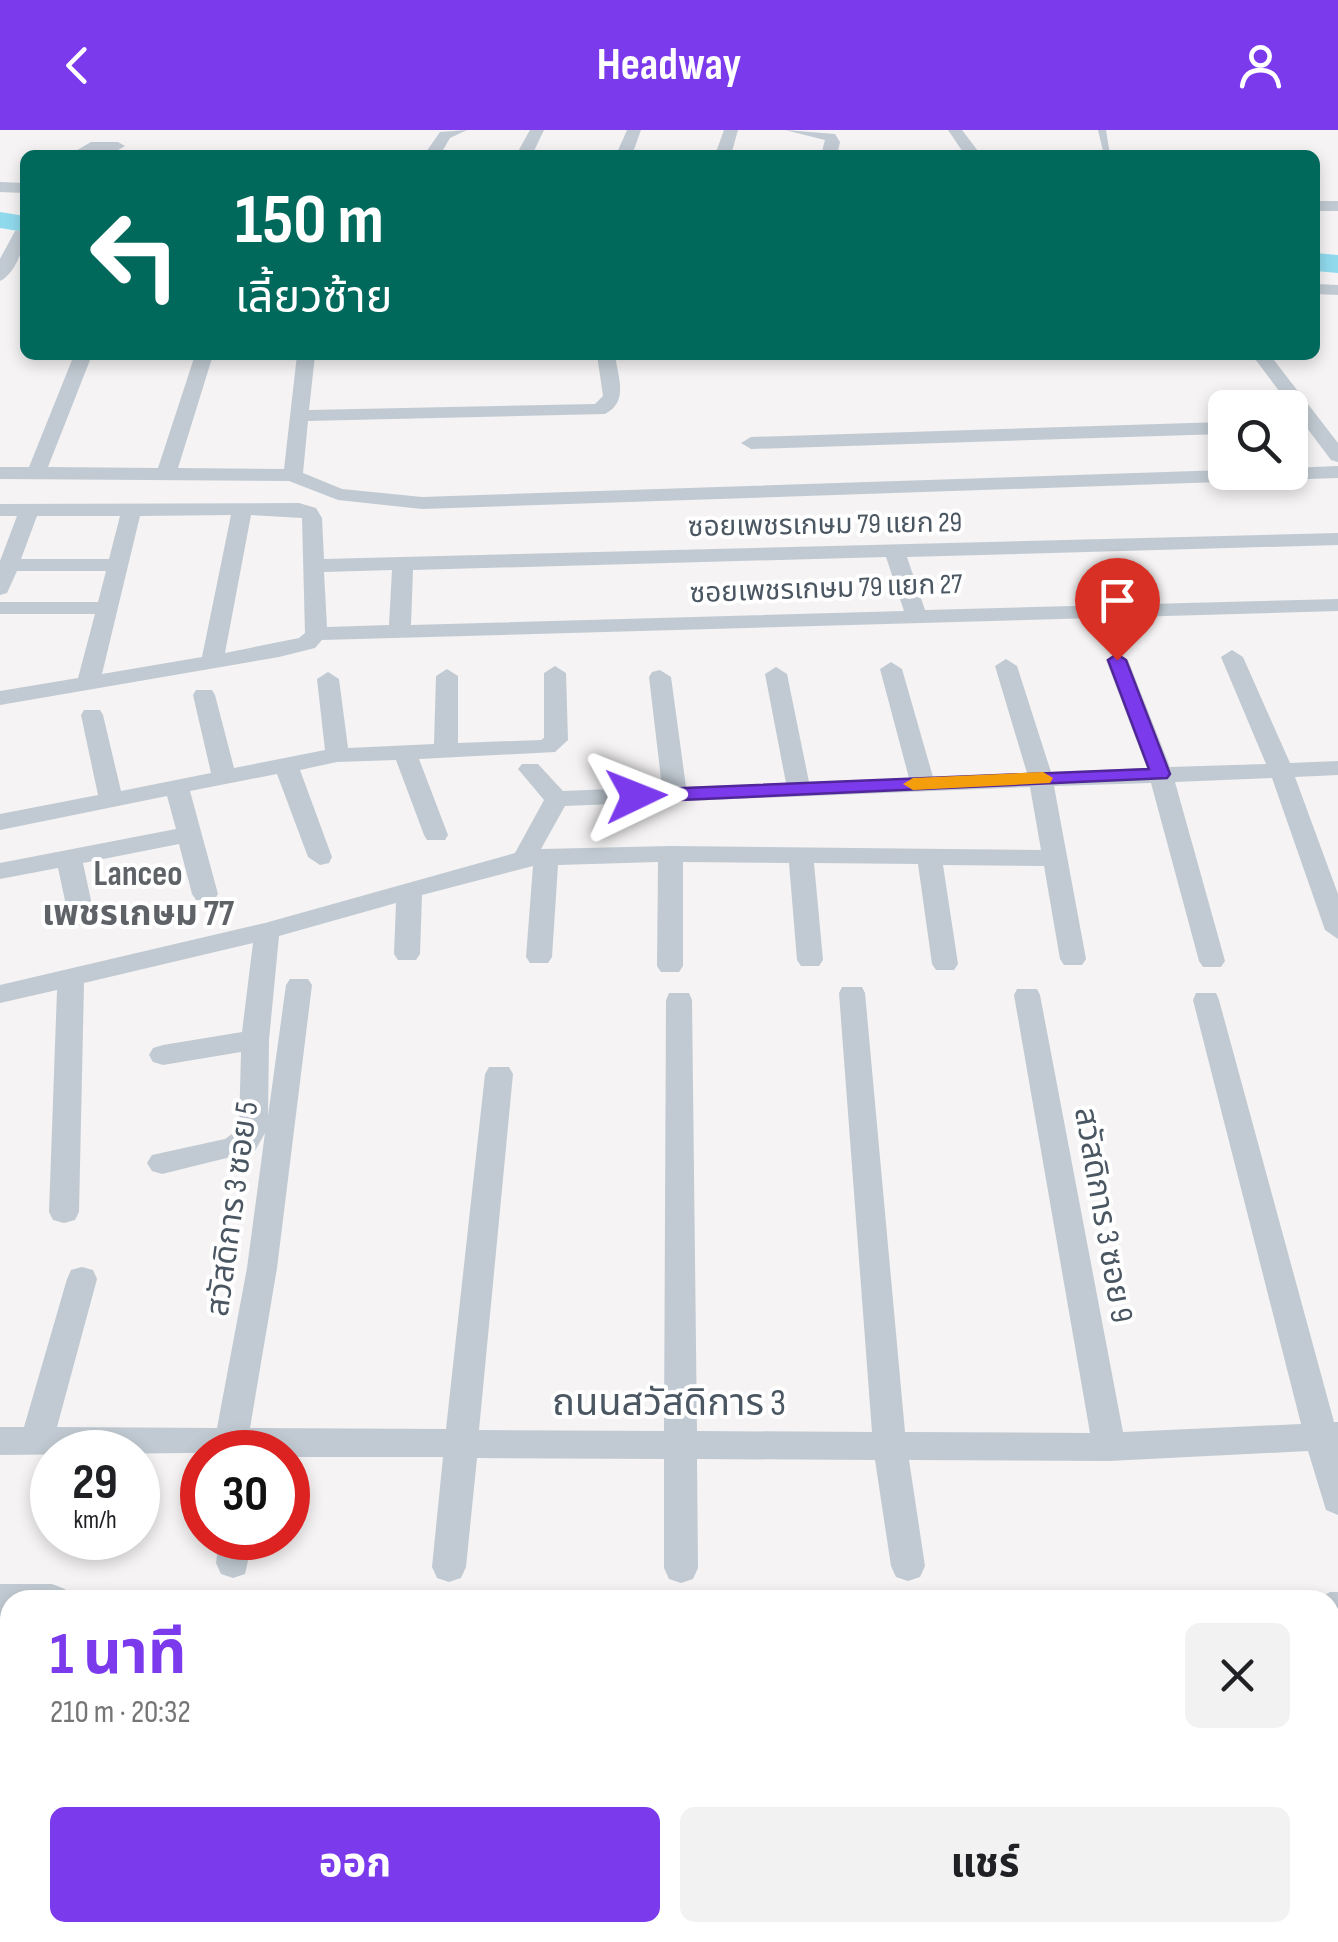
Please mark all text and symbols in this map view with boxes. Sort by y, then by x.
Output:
icon: back [50,38,105,93]
text: Headway [597,38,741,93]
icon: person [1233,38,1288,93]
text: 150 m [235,179,384,263]
icon: left [70,190,200,320]
text: เลี้ยวซ้าย [235,271,392,326]
map controls [1208,390,1308,490]
button: search [1208,390,1308,490]
street label: ซอยเพชรเกษม 79 แยก 29 [688,506,962,544]
pin [1075,558,1160,661]
street label: ซอยเพชรเกษม 79 แยก 27 [689,568,963,610]
icon: arrive [1090,573,1145,628]
position arrow [584,744,688,848]
district label: Lanceo เพชรเกษม 77 [42,853,235,936]
street label: สวัสดิการ 3 ซอย 5 [199,1099,267,1319]
street label: สวัสดิการ 3 ซอย 9 [1065,1104,1141,1326]
street label: ถนนสวัสดิการ 3 [552,1381,786,1426]
speed limit sign: 30 [180,1430,310,1560]
text: 29 [72,1453,118,1513]
text: km/h [73,1505,117,1536]
text: 1 นาที [50,1619,186,1691]
button: close [1185,1623,1290,1728]
text: 210 m · 20:32 [50,1693,191,1732]
button: ออก [50,1807,660,1922]
button: แชร์ [680,1807,1290,1922]

